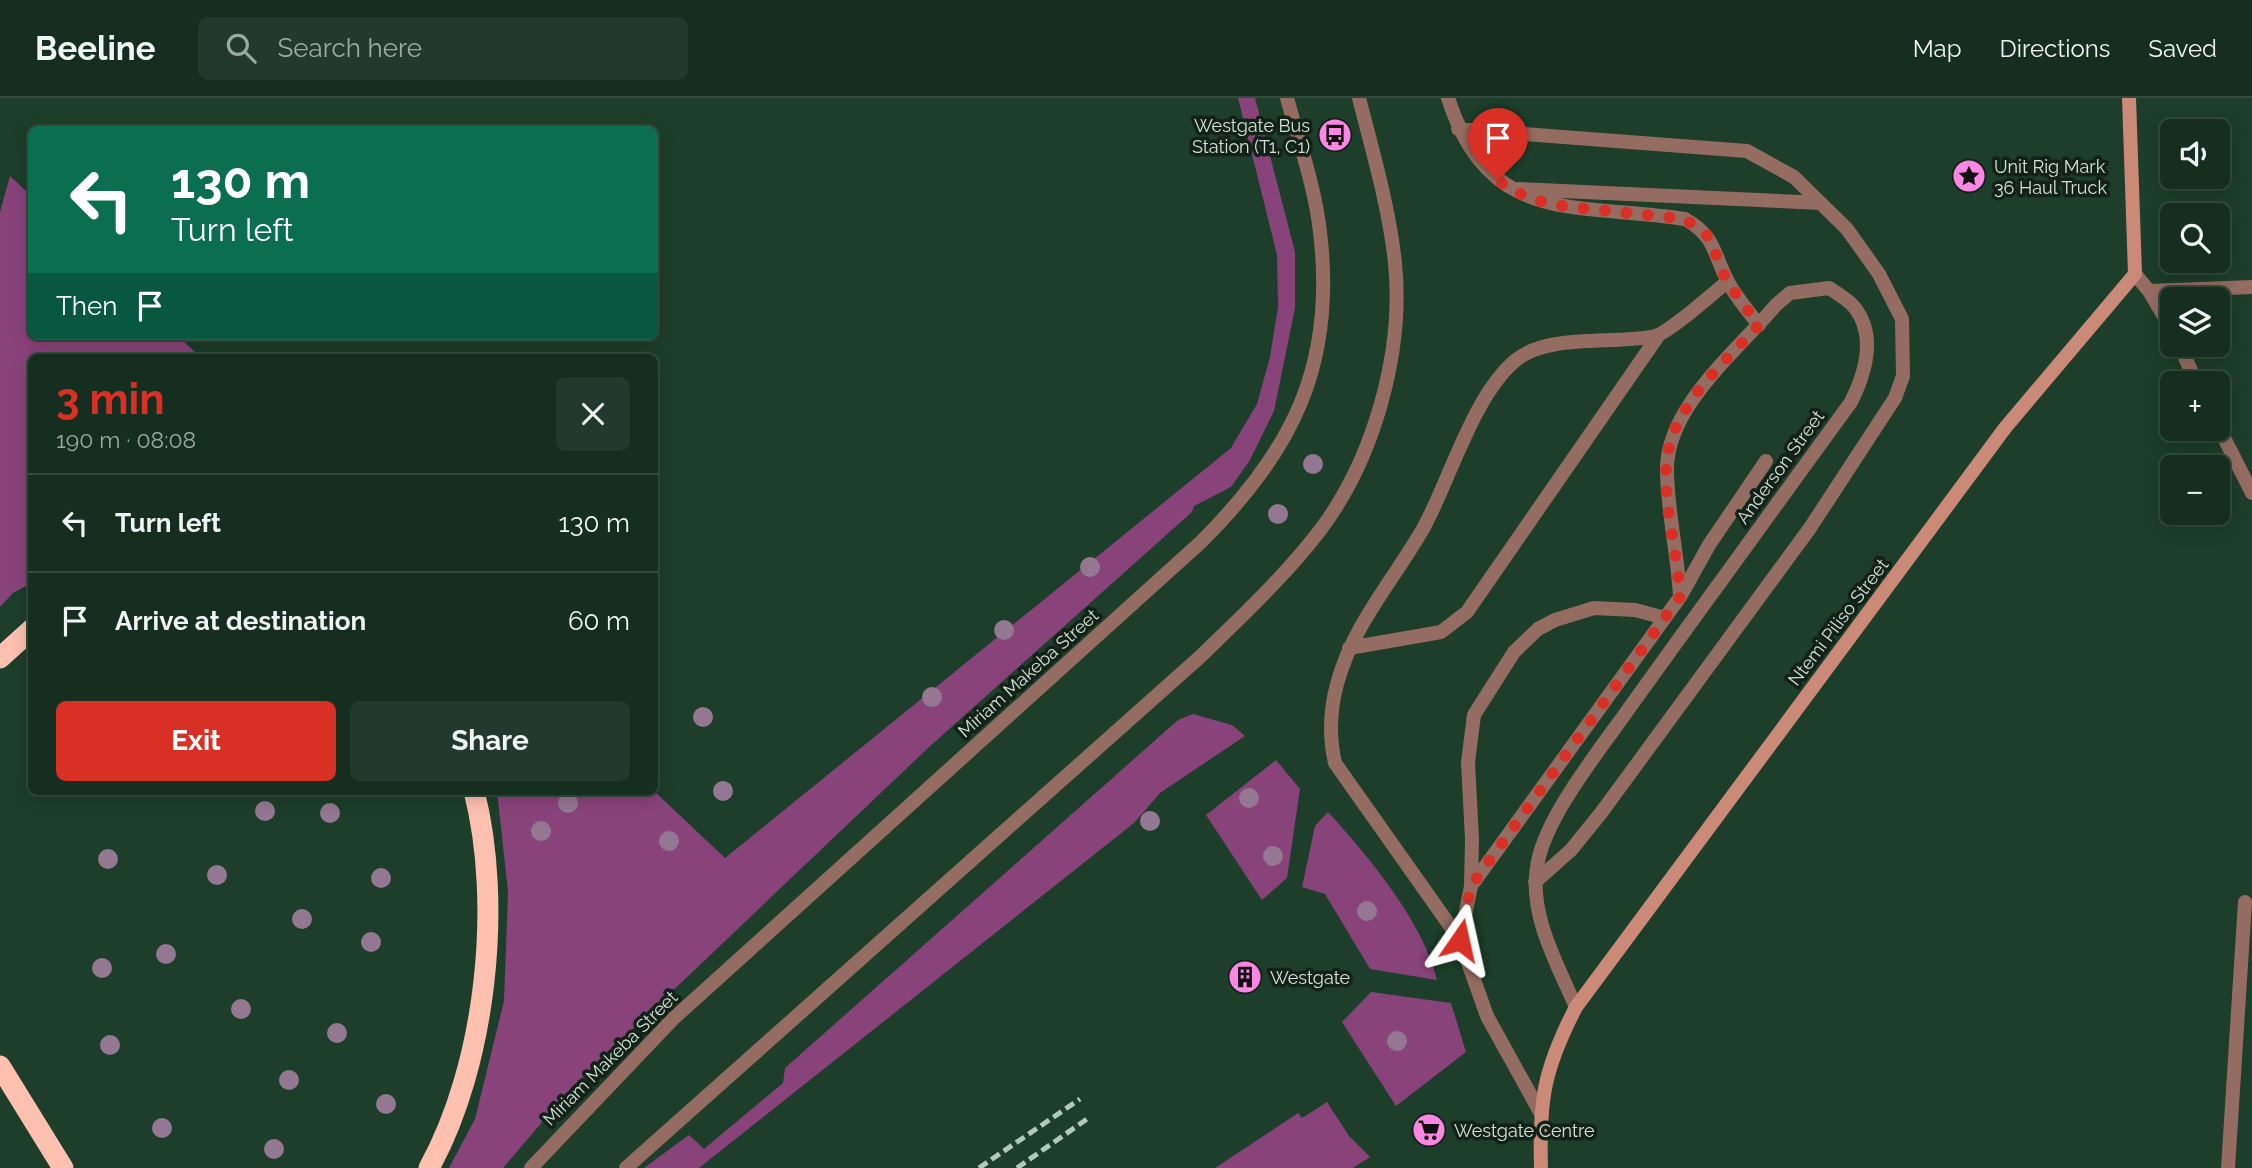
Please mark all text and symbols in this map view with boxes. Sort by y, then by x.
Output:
search box [198,17,688,80]
text: Beeline [35,29,156,68]
icon: search [222,29,260,67]
text: Search here [278,33,422,63]
text: Map [1913,34,1962,63]
text: Directions [2000,34,2110,63]
text: Saved [2148,34,2217,63]
pin [1468,108,1528,180]
place label: Westgate Bus Station (T1, C1) [1192,115,1310,157]
bus stop icon: Westgate Bus Station (T1, C1) [1316,116,1354,154]
icon: arrive [1479,119,1517,157]
map controls [2160,119,2230,525]
button: sound [2160,119,2230,189]
text: 130 m [171,152,310,209]
icon: left [56,154,147,245]
place label: Unit Rig Mark 36 Haul Truck [1994,156,2107,198]
place icon: Unit Rig Mark 36 Haul Truck [1950,157,1988,195]
button: search [2160,203,2230,273]
text: Turn left [171,211,293,248]
icon: arrive [131,287,169,325]
button: layers [2160,287,2230,357]
text: Then [56,291,117,321]
button: + [2160,371,2230,441]
text: 3 min [56,375,165,424]
button: close [556,377,630,451]
street label: Anderson Street [1732,406,1828,528]
text: 190 m · 08:08 [56,426,196,453]
button: − [2160,455,2230,525]
icon: left [56,504,94,542]
text: Turn left [115,508,221,538]
text: 130 m [559,508,630,538]
street label: Ntemi Piliso Street [1784,555,1892,689]
icon: arrive [56,602,94,640]
street label: Miriam Makeba Street [954,604,1102,742]
text: Arrive at destination [115,606,366,636]
text: 60 m [568,606,630,636]
button: Exit [56,701,336,781]
button: Share [350,701,630,781]
position arrow [1423,903,1497,977]
building icon: Westgate [1226,958,1264,996]
place label: Westgate [1270,967,1351,988]
street label: Miriam Makeba Street [538,986,682,1130]
supermarket icon: Westgate Centre [1410,1111,1448,1149]
place label: Westgate Centre [1454,1120,1595,1141]

